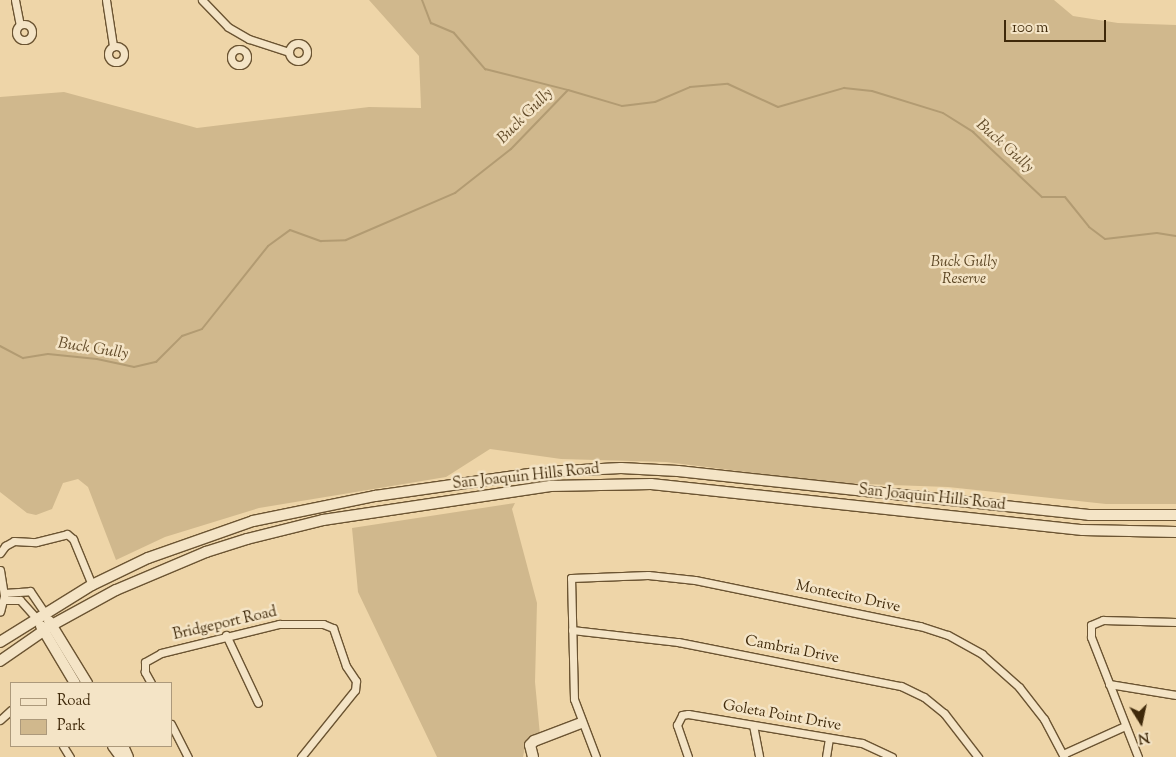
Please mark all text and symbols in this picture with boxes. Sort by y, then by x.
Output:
scale bar [1006,10,1108,42]
text: 100 m [1012,18,1048,39]
water label: Buck Gully [494,85,558,149]
water label: Buck Gully [971,116,1037,178]
park label: Buck Gully Reserve [931,253,997,288]
water label: Buck Gully [57,335,129,365]
street label: San Joaquin Hills Road [452,460,600,494]
street label: San Joaquin Hills Road [858,481,1006,515]
street label: Montecito Drive [794,577,902,617]
street label: Bridgeport Road [171,603,279,645]
street label: Cambria Drive [743,632,841,668]
legend [10,682,172,747]
text: Road [57,691,91,712]
street label: Goleta Point Drive [721,697,843,735]
north arrow [1116,697,1166,747]
text: Park [57,716,86,737]
text: N [1136,726,1151,748]

